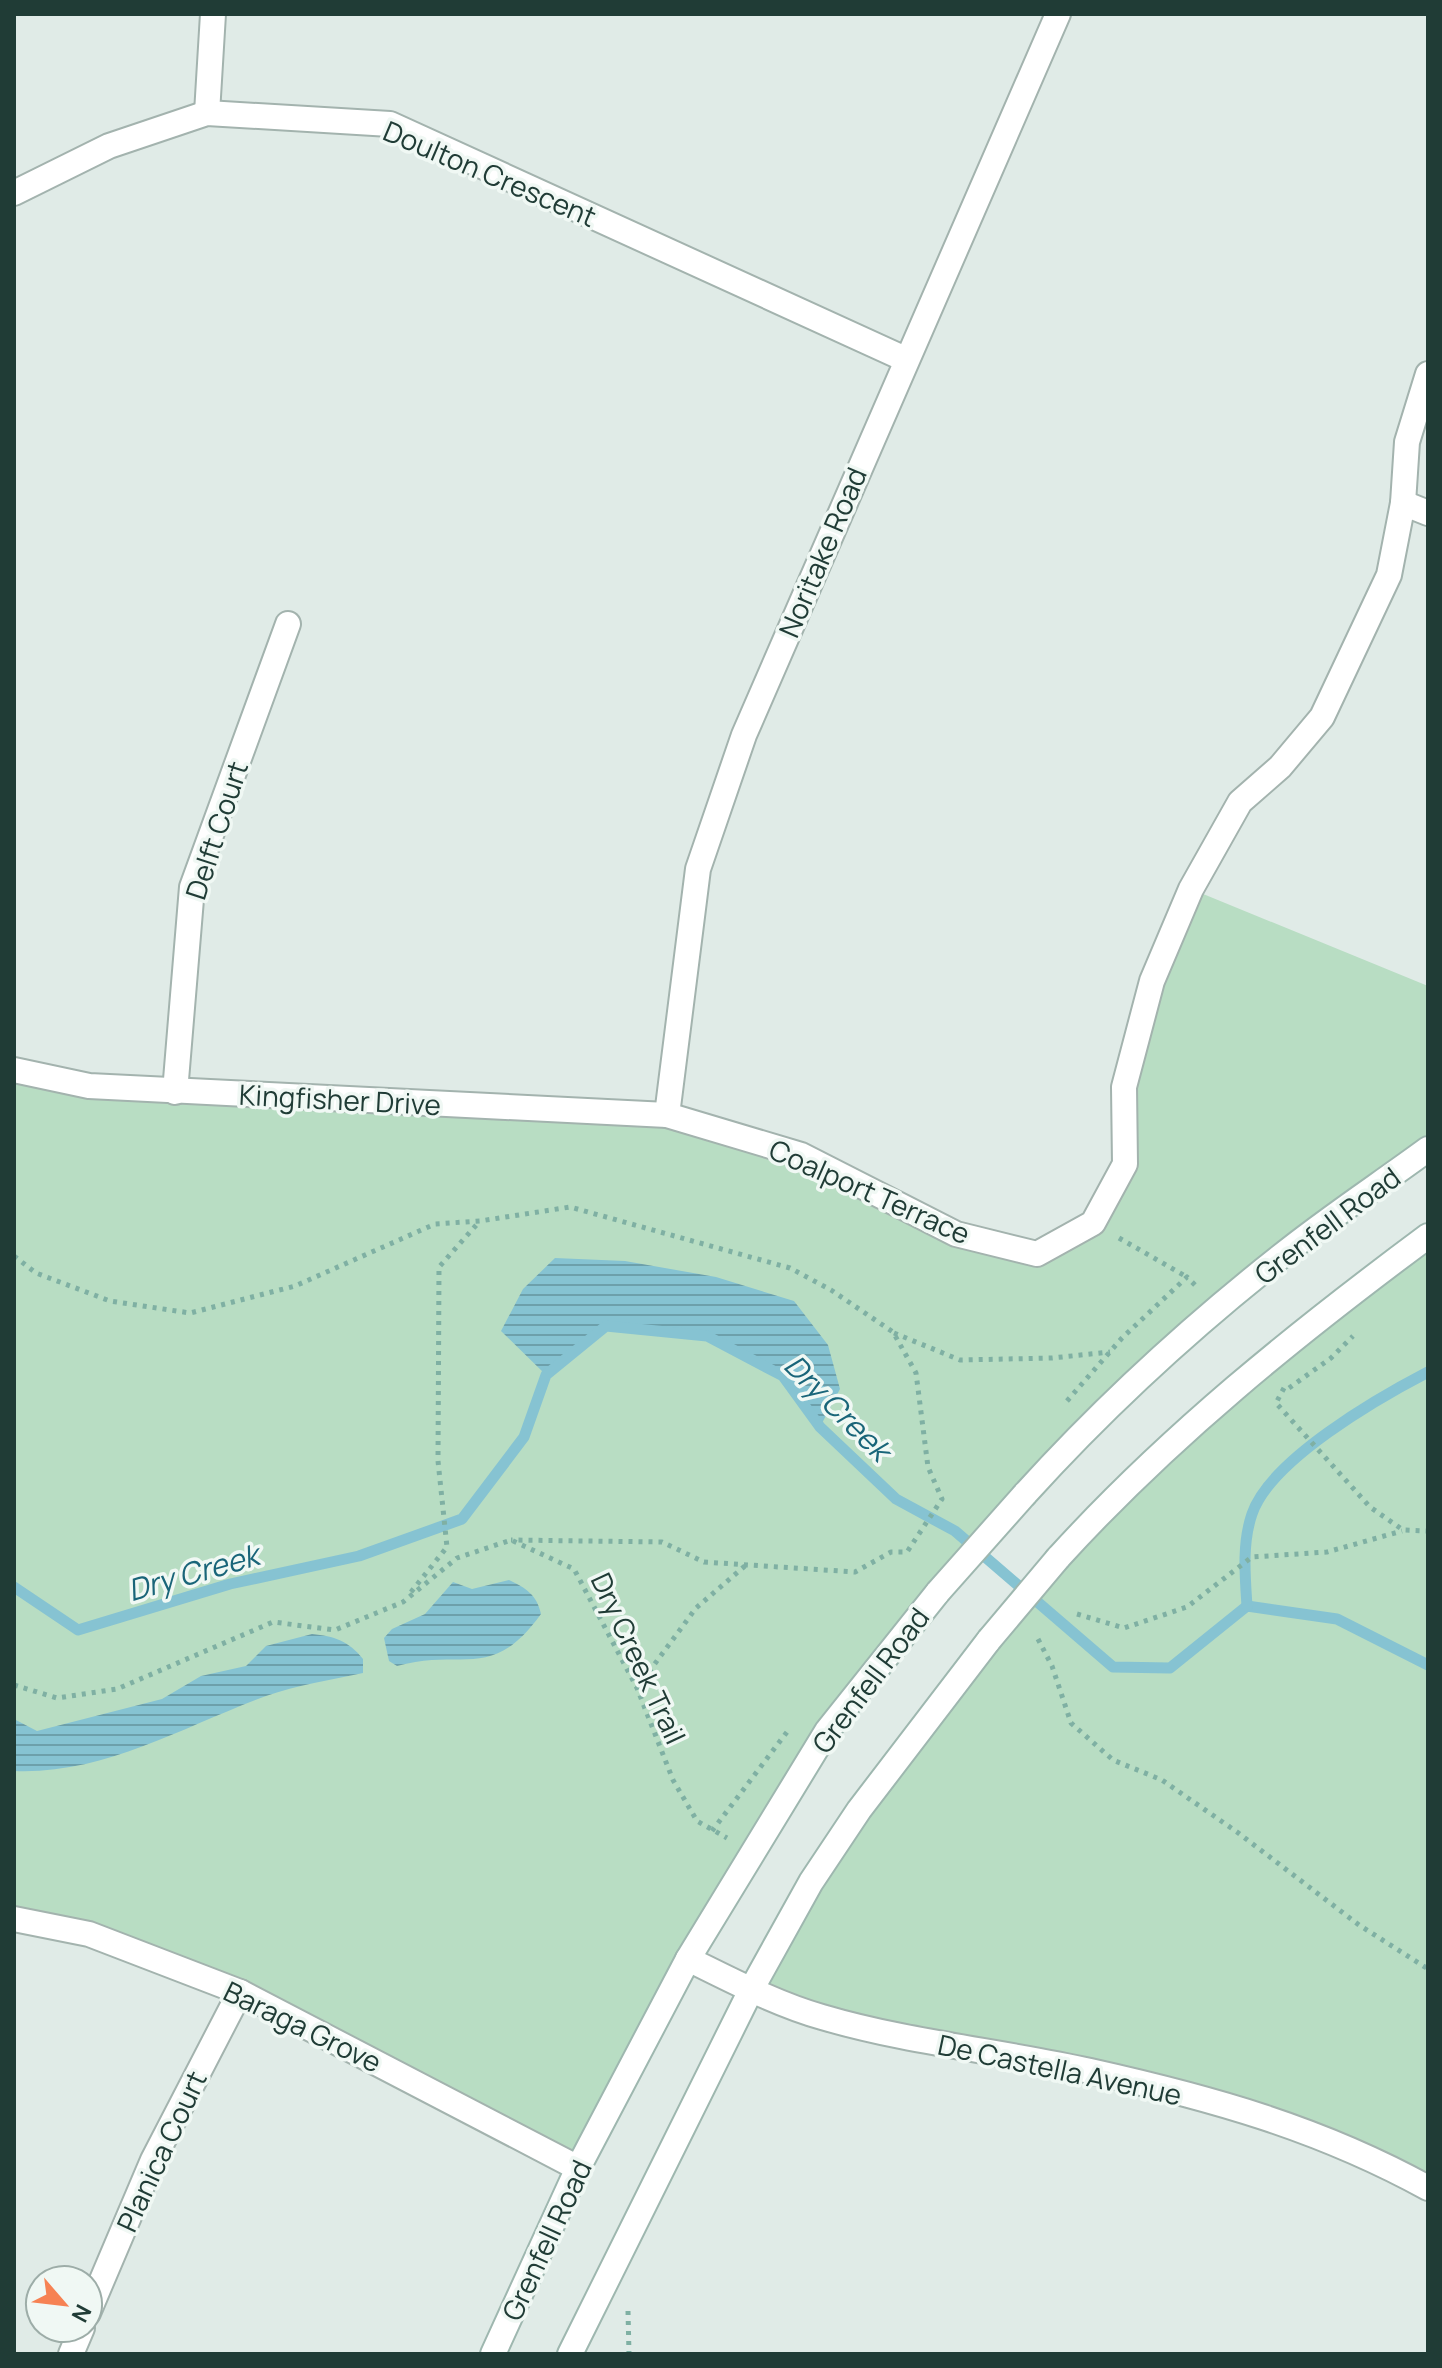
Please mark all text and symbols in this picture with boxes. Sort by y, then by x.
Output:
street label: Doulton Crescent [378,111,602,235]
street label: Noritake Road [769,461,875,643]
street label: Delft Court [176,756,256,904]
street label: Kingfisher Drive [238,1075,442,1123]
street label: Coalport Terrace [764,1130,976,1252]
street label: Grenfell Road [1247,1158,1407,1292]
water label: Dry Creek [776,1345,903,1472]
water label: Dry Creek [123,1533,267,1610]
street label: Dry Creek Trail [583,1566,695,1750]
street label: Grenfell Road [803,1600,937,1760]
street label: Baraga Grove [218,1971,388,2081]
street label: De Castella Avenue [935,2025,1185,2113]
street label: Planica Court [107,2064,215,2238]
street label: Grenfell Road [492,2154,600,2326]
north arrow [24,2264,104,2344]
text: N [65,2299,99,2327]

